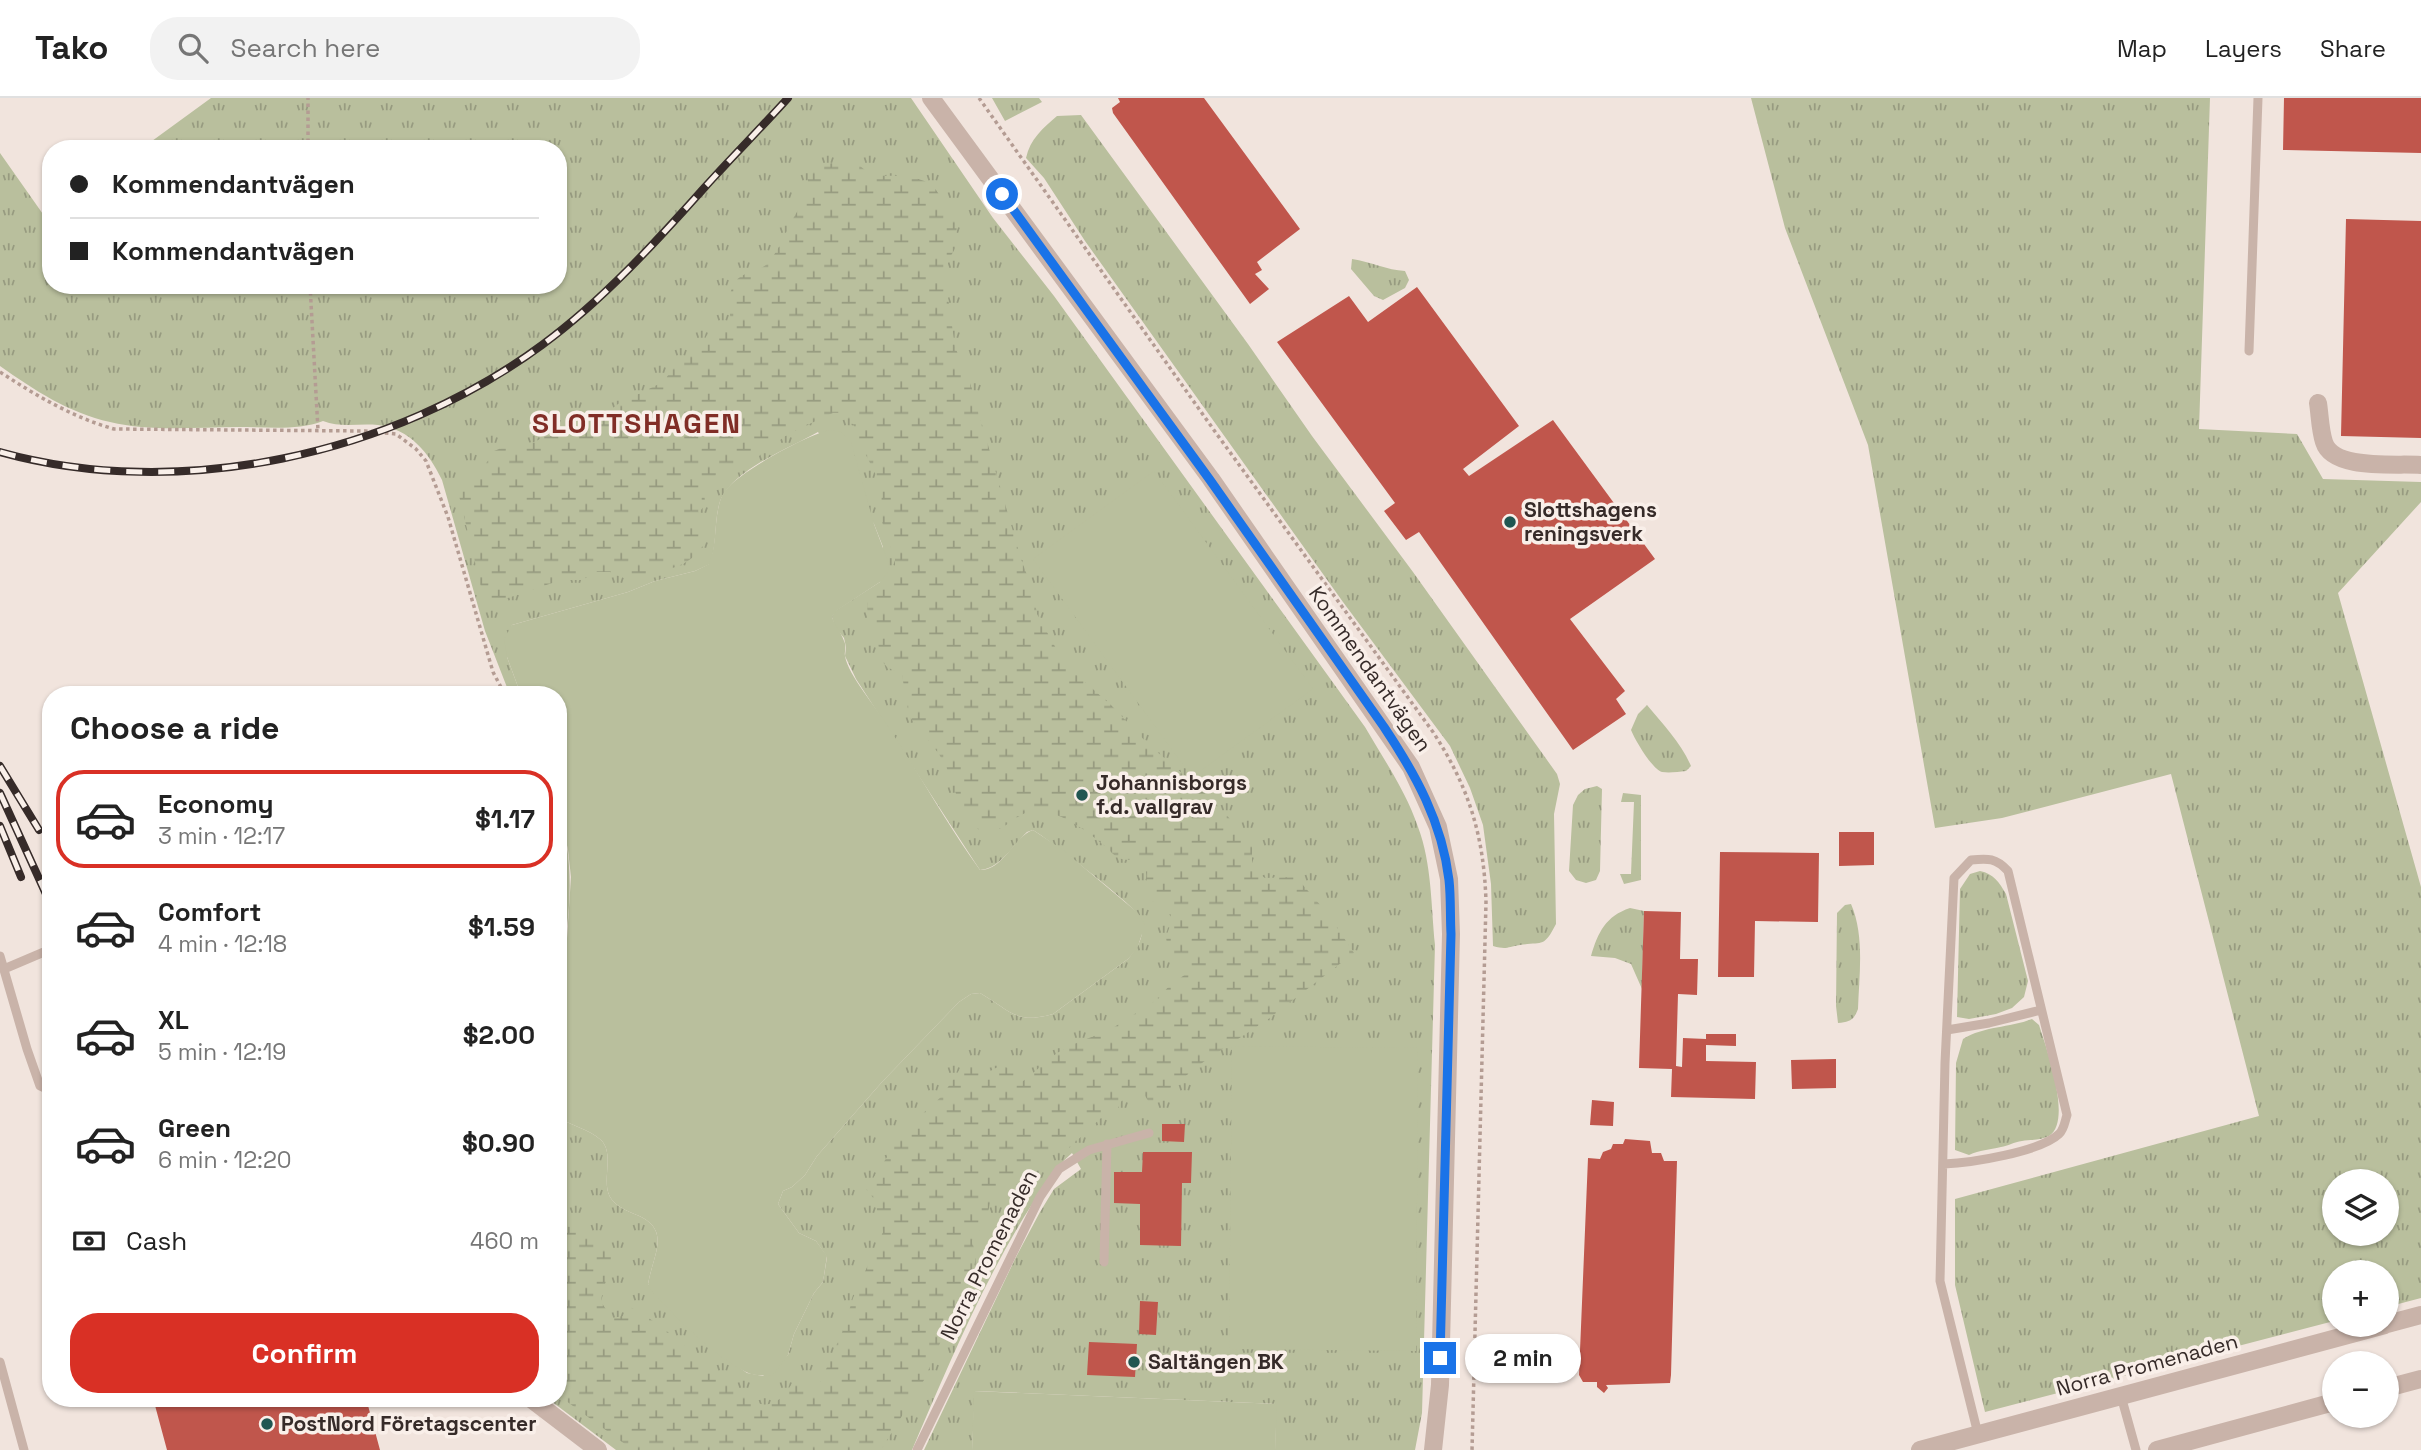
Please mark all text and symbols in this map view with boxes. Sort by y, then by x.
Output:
search box [150,17,640,80]
text: Tako [35,27,108,69]
icon: search [174,29,212,67]
text: Search here [230,31,380,65]
text: Map [2117,33,2167,64]
text: Layers [2205,33,2282,64]
text: Share [2320,33,2386,64]
text: Kommendantvägen [112,167,355,201]
route start [986,178,1018,210]
text: Kommendantvägen [112,234,355,268]
district label: SLOTTSHAGEN [532,405,742,441]
place label: Slottshagens reningsverk [1524,496,1657,547]
marker: Slottshagens reningsverk [1502,514,1518,530]
street label: Kommendantvägen [1303,581,1438,757]
text: Choose a ride [70,708,280,748]
place label: Johannisborgs f.d. vallgrav [1096,769,1247,820]
text: Economy [158,787,274,821]
marker: Johannisborgs f.d. vallgrav [1074,787,1090,803]
icon: car [74,788,137,851]
text: $1.17 [475,802,535,836]
text: 3 min · 12:17 [158,821,285,851]
text: Comfort [158,895,261,929]
icon: car [74,896,137,959]
text: $1.59 [468,910,535,944]
text: 4 min · 12:18 [158,929,287,959]
text: XL [158,1003,189,1037]
icon: car [74,1004,137,1067]
text: $2.00 [463,1018,535,1052]
text: 5 min · 12:19 [158,1037,286,1067]
text: Green [158,1111,231,1145]
icon: car [74,1112,137,1175]
text: $0.90 [462,1126,535,1160]
text: 6 min · 12:20 [158,1145,292,1175]
street label: Norra Promenaden [934,1165,1043,1344]
map controls [2322,1169,2399,1428]
button: layers [2322,1169,2399,1246]
icon: cash [70,1222,108,1260]
text: Cash [126,1224,187,1258]
text: 460 m [470,1226,539,1256]
button: + [2322,1260,2399,1337]
button: Confirm [70,1313,539,1393]
street label: Norra Promenaden [2053,1327,2241,1402]
callout: 2 min [1464,1334,1580,1382]
route end [1424,1342,1456,1374]
text: 2 min [1493,1343,1553,1373]
place label: Saltängen BK [1148,1348,1285,1375]
button: − [2322,1351,2399,1428]
marker: Saltängen BK [1126,1354,1142,1370]
place label: PostNord Företagscenter [281,1410,537,1437]
marker: PostNord Företagscenter [259,1416,275,1432]

